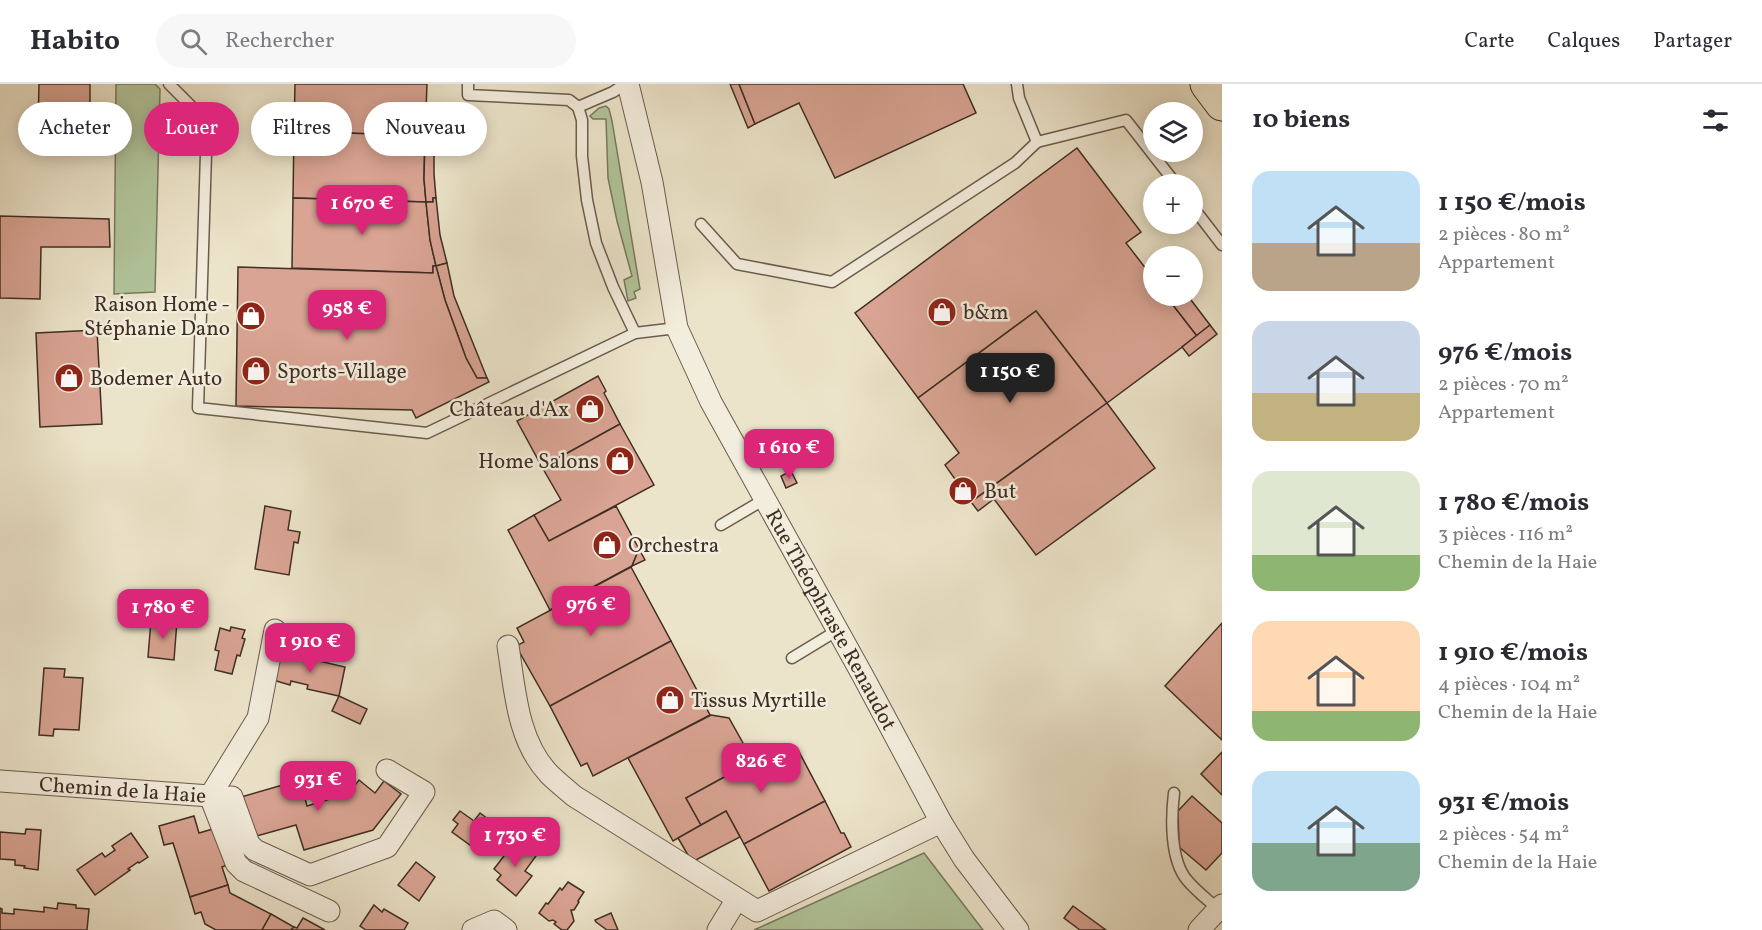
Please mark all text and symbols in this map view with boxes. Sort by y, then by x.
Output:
search box [156,14,576,68]
text: Habito [30,22,120,61]
icon: search [177,25,210,58]
text: Rechercher [225,26,334,57]
text: Carte [1464,27,1515,56]
text: Calques [1548,27,1620,56]
text: Partager [1653,27,1732,56]
chip: Acheter [18,102,132,156]
chip: Louer [144,102,239,156]
chip: Filtres [251,102,352,156]
chip: Nouveau [364,102,487,156]
map controls [1143,102,1203,306]
button: layers [1143,102,1203,162]
text: 10 biens [1252,102,1350,138]
icon: filters [1699,104,1732,137]
button: + [1143,174,1203,234]
pin: 1 670 € [307,185,417,236]
text: 1 150 €/mois [1438,185,1586,221]
text: 1 670 € [331,190,393,218]
icon: home [1300,195,1372,267]
text: 2 pièces · 80 m² [1438,221,1570,249]
button: − [1143,246,1203,306]
text: Appartement [1438,249,1555,277]
pin: 958 € [305,290,389,341]
place label: Raison Home - Stéphanie Dano [84,291,230,344]
text: 958 € [322,295,372,323]
shop icon: b&m [926,296,958,328]
place label: b&m [963,299,1009,328]
shop icon: Raison Home - Stéphanie Dano [235,300,267,332]
text: 976 €/mois [1438,335,1572,371]
icon: home [1300,345,1372,417]
pin: 1 150 € [955,353,1065,404]
shop icon: Sports-Village [240,355,272,387]
place label: Sports-Village [277,358,407,387]
text: 1 150 € [980,358,1040,386]
shop icon: Bodemer Auto [53,362,85,394]
place label: Bodemer Auto [90,365,222,394]
text: 2 pièces · 70 m² [1438,371,1569,399]
shop icon: Château d'Ax [574,393,606,425]
place label: Château d'Ax [449,396,569,425]
text: Appartement [1438,399,1555,427]
pin: 1 610 € [734,429,844,480]
text: 1 610 € [758,434,820,462]
shop icon: Home Salons [604,445,636,477]
place label: Home Salons [478,448,599,477]
shop icon: But [947,475,979,507]
place label: But [984,478,1016,507]
text: 1 780 €/mois [1438,485,1589,521]
icon: home [1300,495,1372,567]
street label: Rue Théophraste Renaudot [757,504,902,736]
text: 3 pièces · 116 m² [1438,521,1573,549]
shop icon: Orchestra [591,529,623,561]
place label: Orchestra [628,532,719,561]
text: Chemin de la Haie [1438,549,1597,577]
pin: 976 € [549,586,633,637]
pin: 1 780 € [108,589,218,640]
text: 976 € [566,591,616,619]
text: 1 780 € [131,594,195,622]
pin: 1 910 € [255,623,365,674]
text: 1 910 € [279,628,341,656]
text: 1 910 €/mois [1438,635,1588,671]
icon: home [1300,645,1372,717]
text: 4 pièces · 104 m² [1438,671,1580,699]
shop icon: Tissus Myrtille [654,684,686,716]
place label: Tissus Myrtille [691,687,826,716]
text: Chemin de la Haie [1438,699,1597,727]
pin: 826 € [719,743,803,794]
text: 826 € [736,748,786,776]
pin: 931 € [276,761,360,812]
text: 931 € [294,766,342,794]
street label: Chemin de la Haie [38,771,207,812]
text: 931 €/mois [1438,785,1569,821]
icon: home [1300,795,1372,867]
pin: 1 730 € [460,817,570,868]
text: 2 pièces · 54 m² [1438,821,1569,849]
text: 1 730 € [484,822,546,850]
text: Chemin de la Haie [1438,849,1597,877]

